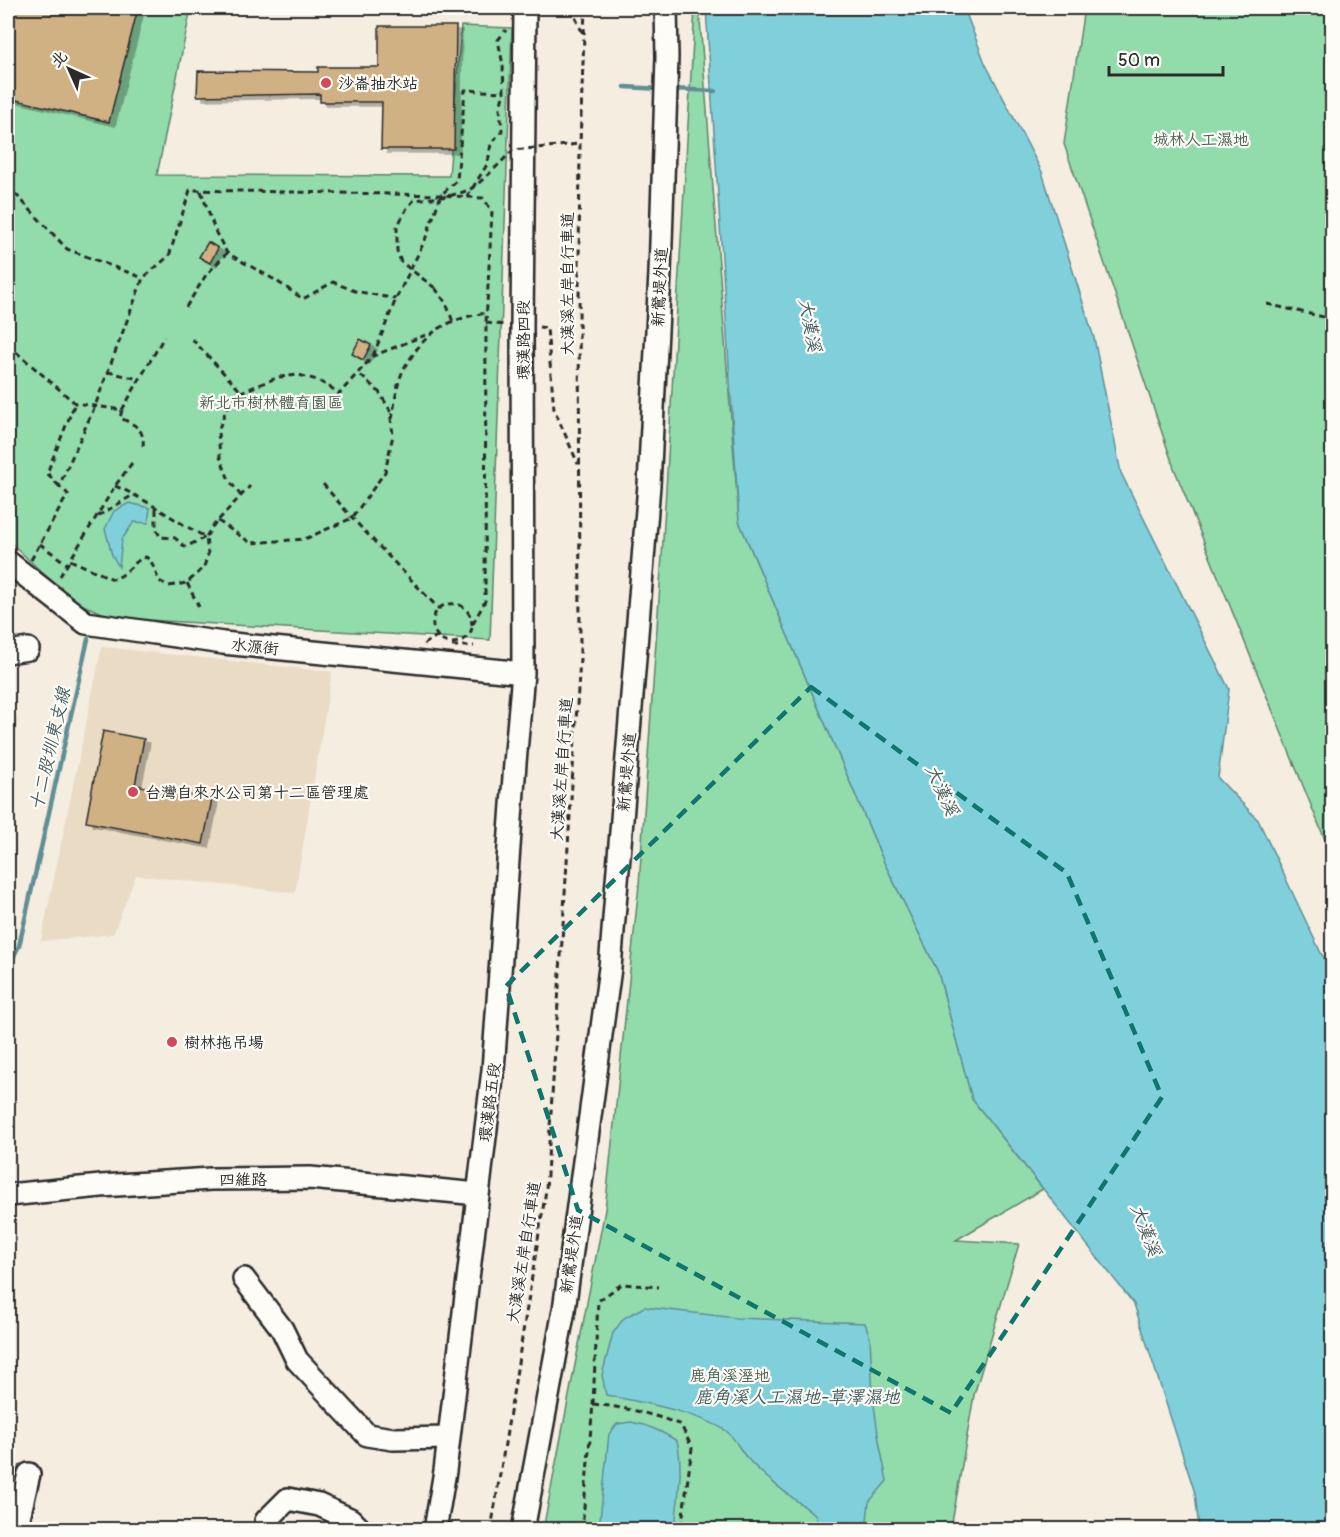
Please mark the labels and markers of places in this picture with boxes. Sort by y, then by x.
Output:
place label: 沙崙抽水站 [338,74,418,94]
marker: 沙崙抽水站 [319,76,333,90]
place label: 台灣自來水公司第十二區管理處 [145,783,369,803]
marker: 台灣自來水公司第十二區管理處 [126,785,140,799]
place label: 樹林拖吊場 [184,1033,264,1053]
marker: 樹林拖吊場 [165,1035,179,1049]

